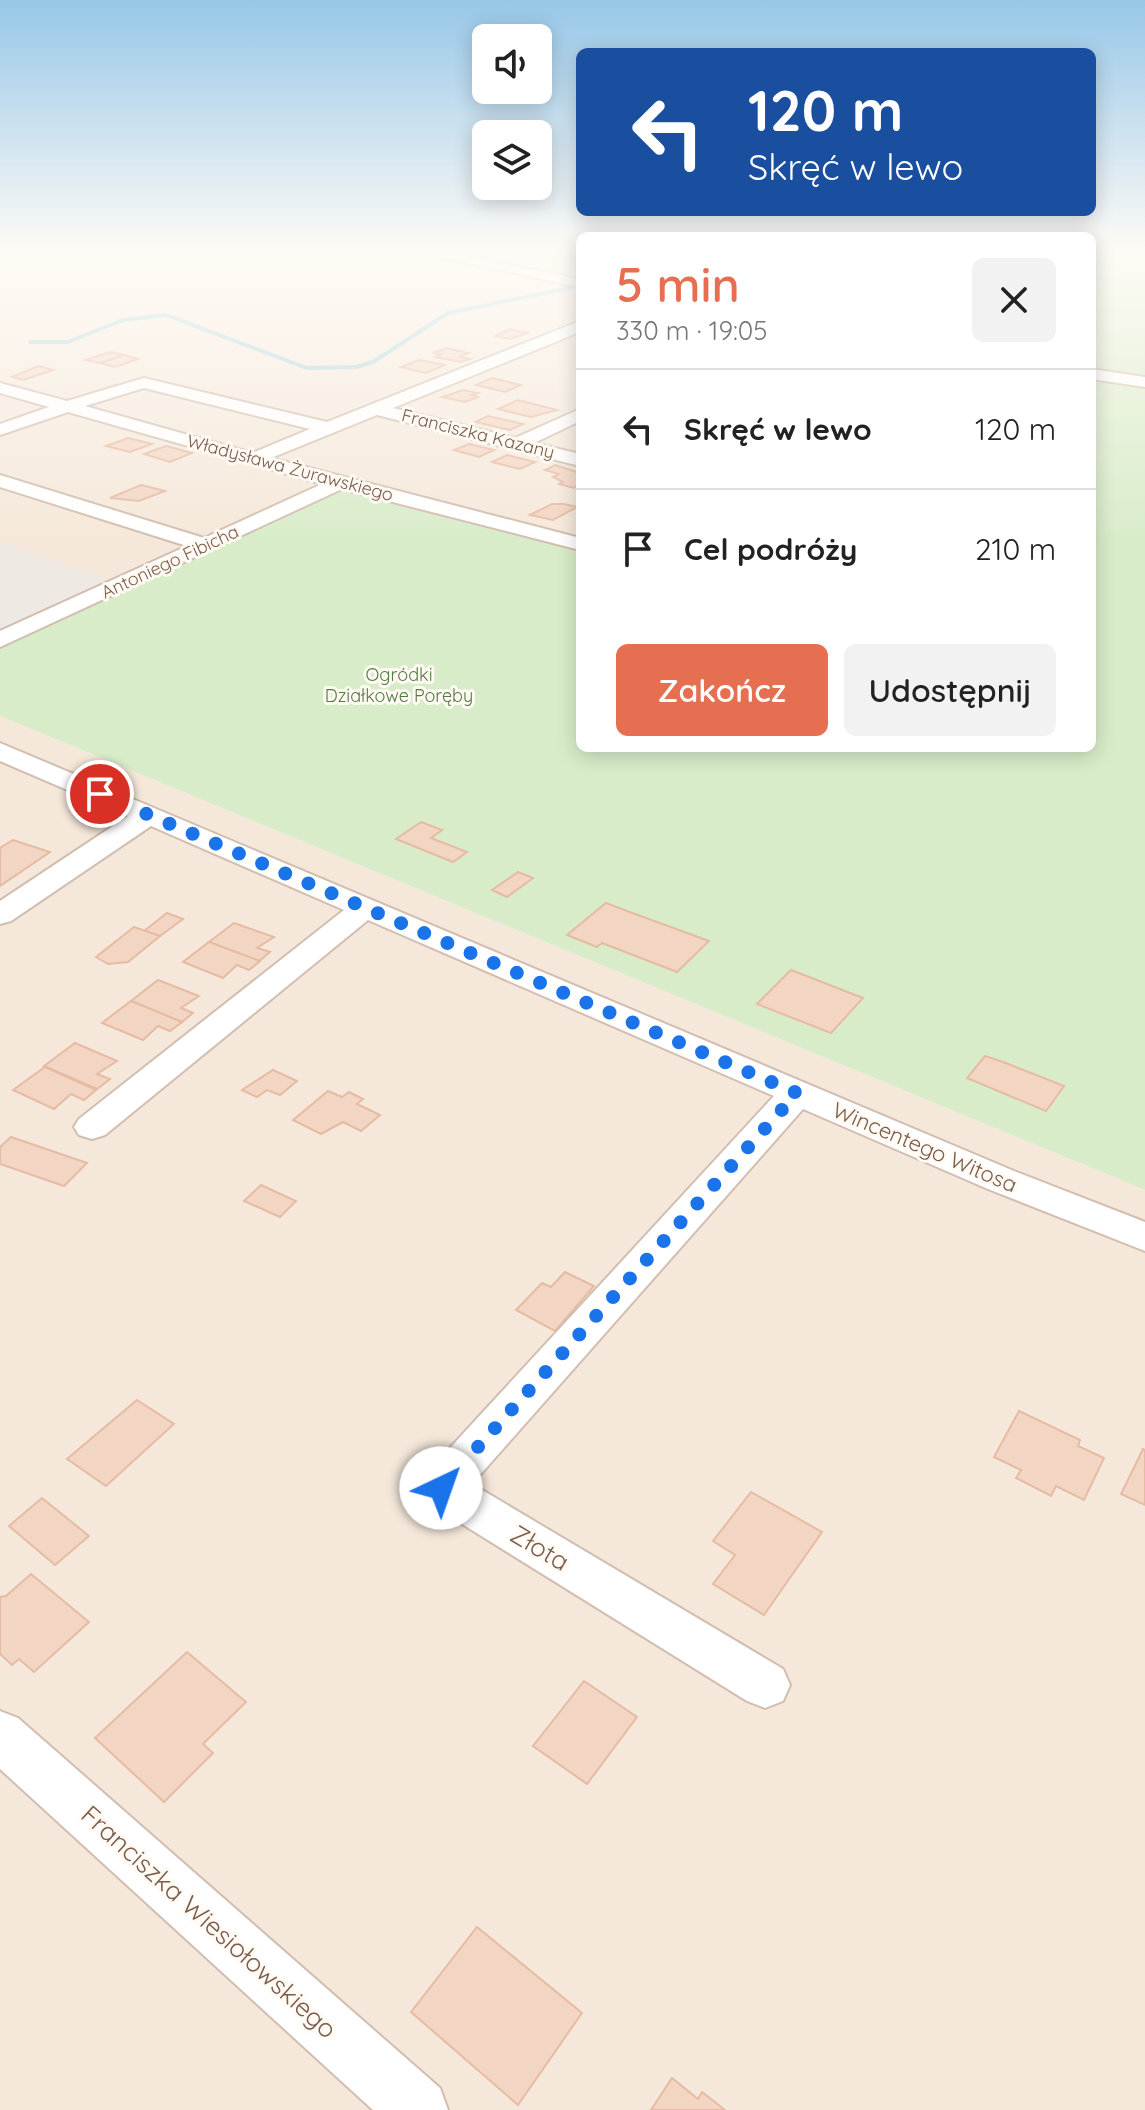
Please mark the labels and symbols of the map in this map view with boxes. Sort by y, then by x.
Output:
street label: Franciszka Kazany [399,403,557,464]
street label: Władysława Żurawskiego [184,429,396,506]
street label: Antoniego Fibicha [97,520,242,603]
park label: Ogródki Działkowe Poręby [325,663,473,707]
pin [66,760,134,828]
street label: Wincentego Witosa [828,1095,1022,1199]
position arrow [399,1446,483,1530]
street label: Złota [505,1517,576,1578]
street label: Franciszka Wiesiołowskiego [75,1798,344,2045]

